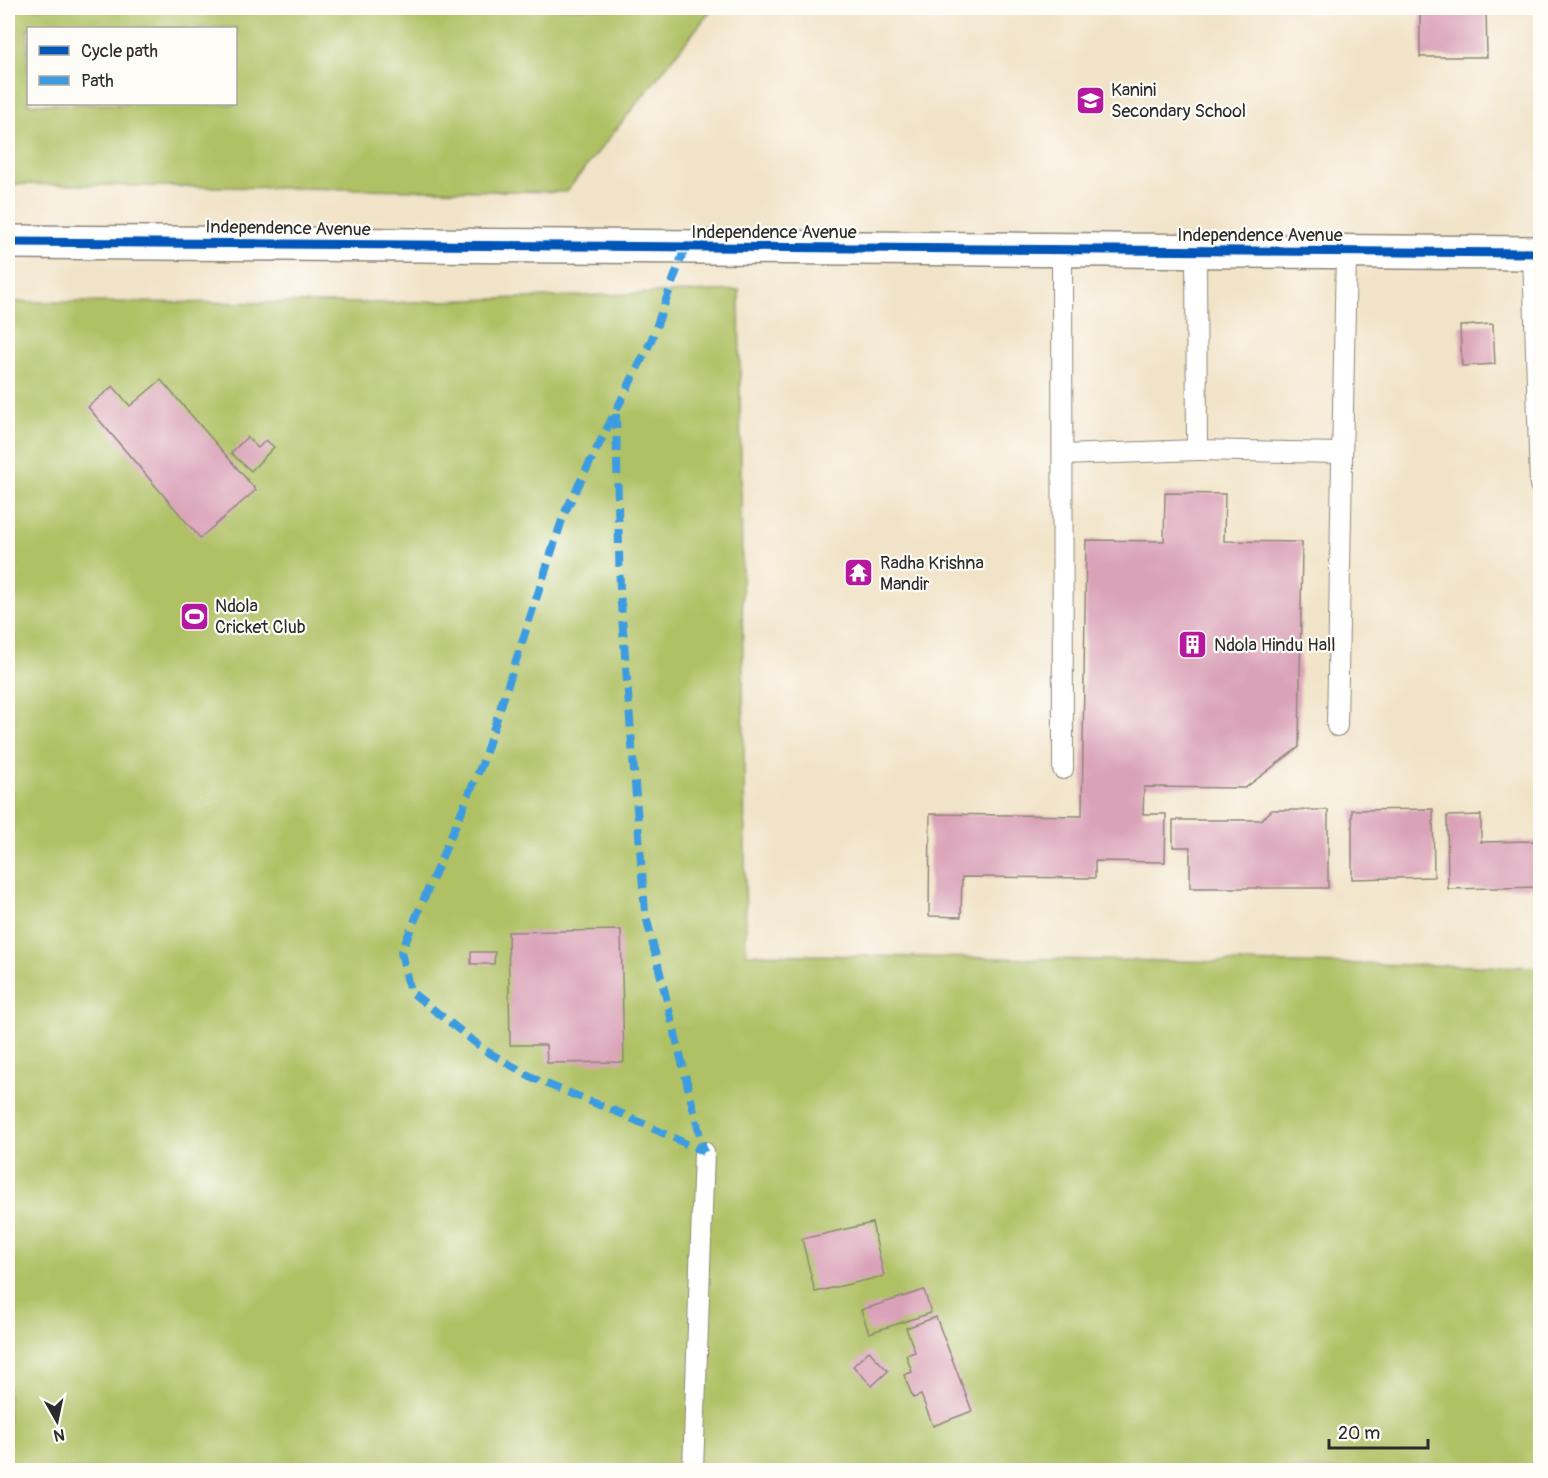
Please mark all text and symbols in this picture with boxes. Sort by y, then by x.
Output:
legend [27,27,237,105]
text: Cycle path [81,40,158,63]
text: Path [81,70,114,93]
place label: Kanini Secondary School [1111,79,1246,123]
school or university icon: Kanini Secondary School [1074,84,1106,116]
street label: Independence Avenue [205,216,371,241]
street label: Independence Avenue [691,221,857,244]
street label: Independence Avenue [1177,224,1343,247]
place label: Radha Krishna Mandir [880,552,984,596]
temple icon: Radha Krishna Mandir [843,557,875,589]
place label: Ndola Cricket Club [215,595,306,639]
sports icon: Ndola Cricket Club [178,600,210,632]
building icon: Ndola Hindu Hall [1177,629,1209,661]
place label: Ndola Hindu Hall [1214,634,1336,657]
north arrow [27,1391,87,1451]
scale bar [1329,1412,1428,1450]
text: 20 m [1338,1422,1380,1445]
text: N [52,1424,66,1446]

